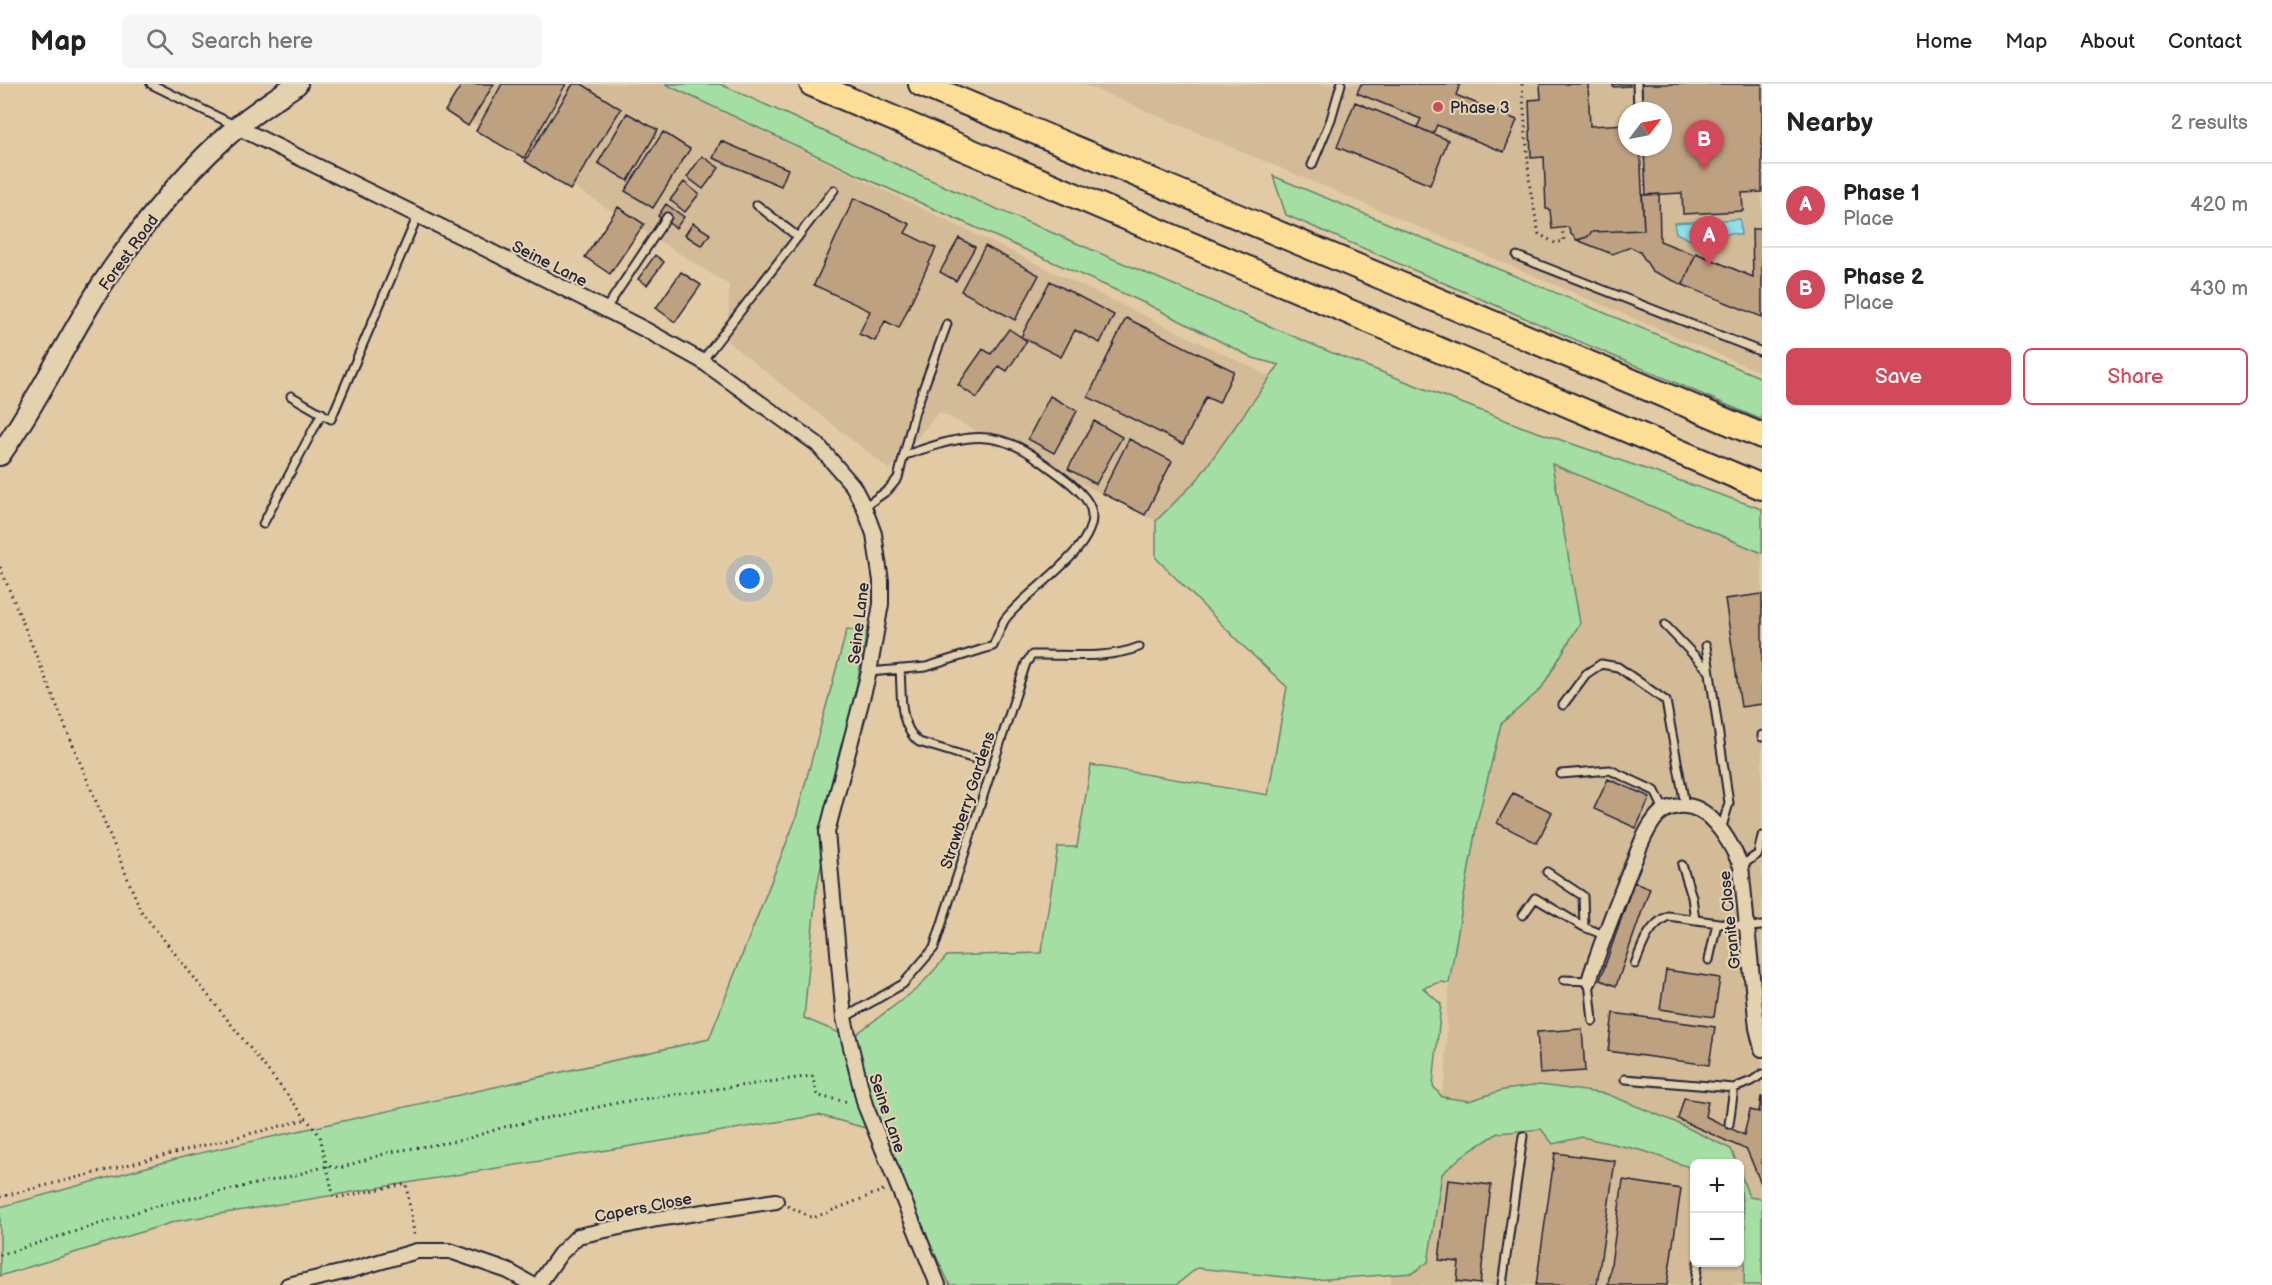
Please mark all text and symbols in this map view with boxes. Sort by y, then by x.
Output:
search box [122,14,542,68]
text: Map [30,25,86,58]
icon: search [143,25,176,58]
text: Search here [191,28,313,55]
text: Home [1915,29,1972,54]
text: Map [2005,29,2047,54]
text: About [2080,29,2135,54]
text: Contact [2168,29,2242,54]
place label: Phase 3 [1450,99,1510,118]
marker: Phase 3 [1431,100,1445,114]
north arrow [1618,102,1672,156]
text: Nearby [1786,108,1873,139]
text: 2 results [2171,111,2248,135]
pin: B [1684,120,1724,170]
text: Phase 1 [1843,180,1920,207]
text: A [1799,193,1812,217]
text: 420 m [2190,193,2248,217]
text: Place [1843,207,1894,231]
street label: Forest Road [95,211,163,294]
pin: A [1690,216,1728,266]
street label: Seine Lane [508,237,591,292]
text: Phase 2 [1843,264,1924,291]
text: B [1798,277,1813,301]
text: 430 m [2190,277,2248,301]
text: Place [1843,291,1894,315]
button: Save [1786,348,2011,405]
button: Share [2023,348,2248,405]
your location [735,564,764,593]
street label: Seine Lane [845,581,874,665]
street label: Strawberry Gardens [937,729,1000,872]
street label: Granite Close [1716,869,1745,970]
street label: Seine Lane [864,1072,909,1156]
map controls [1690,1159,1744,1267]
button: + [1690,1159,1744,1213]
street label: Capers Close [593,1190,694,1227]
button: − [1690,1213,1744,1267]

